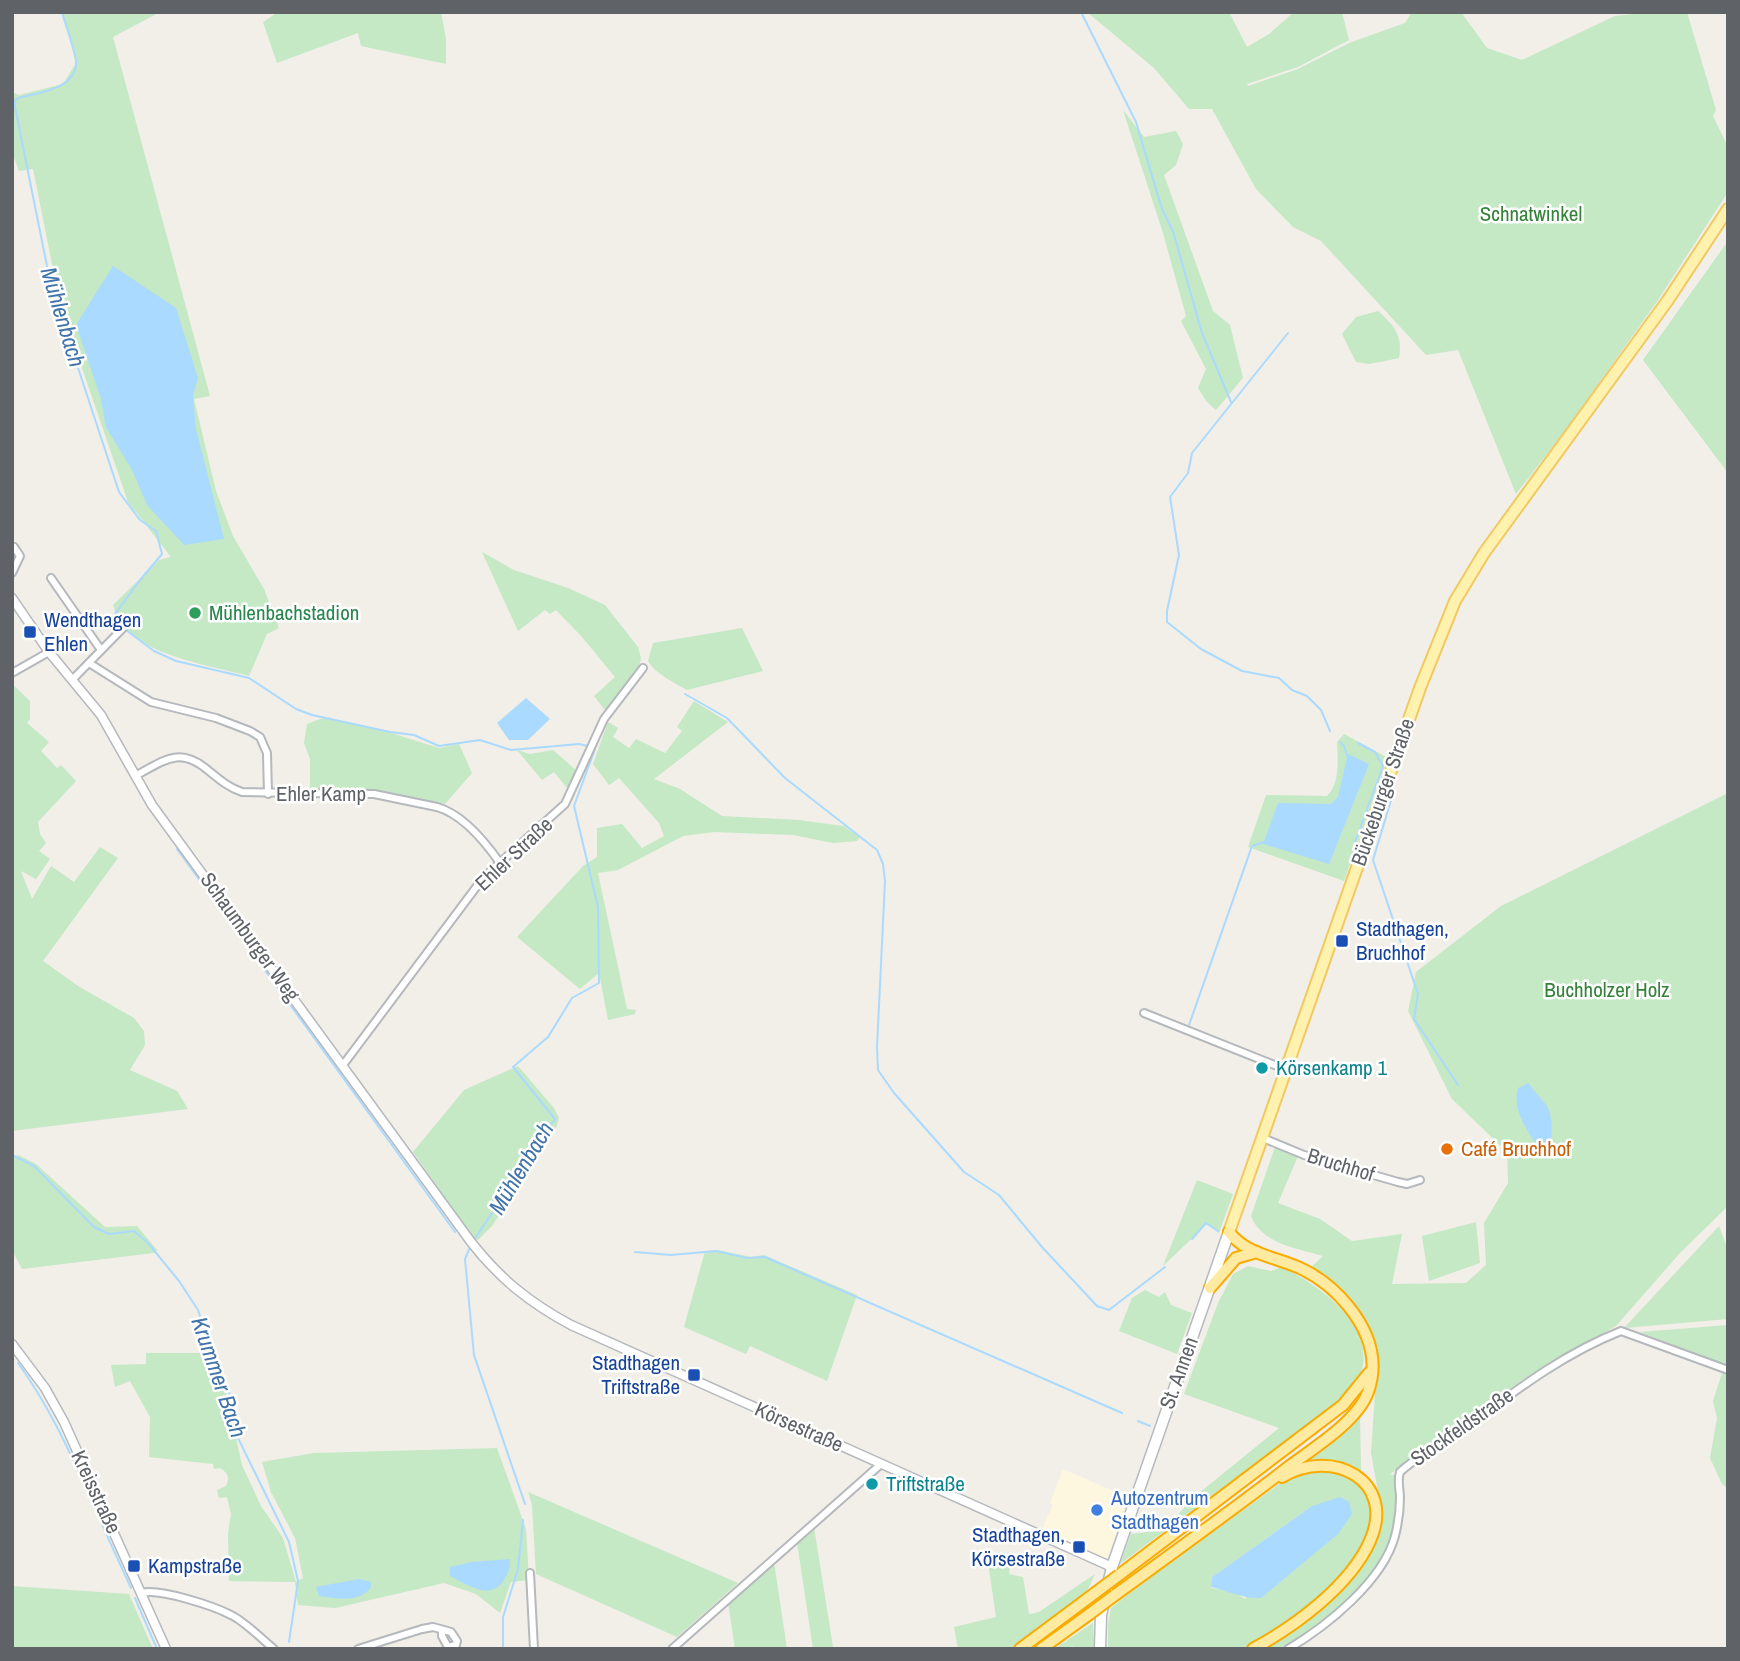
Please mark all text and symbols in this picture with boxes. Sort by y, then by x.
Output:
park label: Schnatwinkel [1480,199,1582,228]
water label: Mühlenbach [34,263,93,371]
place label: Mühlenbachstadion [209,598,359,627]
place label: Wendthagen Ehlen [44,605,141,658]
marker: Mühlenbachstadion [187,605,203,621]
marker: Wendthagen Ehlen [22,624,38,640]
street label: Bückeburger Straße [1344,714,1421,869]
street label: Ehler Kamp [276,779,366,808]
street label: Ehler Straße [468,810,559,897]
street label: Schaumburger Weg [194,866,307,1007]
place label: Stadthagen, Bruchhof [1356,914,1449,967]
marker: Stadthagen, Bruchhof [1334,933,1350,949]
park label: Buchholzer Holz [1544,975,1670,1004]
place label: Körsenkamp 1 [1276,1053,1387,1082]
marker: Körsenkamp 1 [1254,1060,1270,1076]
water label: Mühlenbach [481,1116,560,1220]
place label: Café Bruchhof [1461,1134,1571,1163]
street label: Bruchhof [1304,1141,1379,1189]
marker: Café Bruchhof [1439,1141,1455,1157]
water label: Krummer Bach [184,1312,255,1441]
street label: St. Annen [1152,1333,1205,1413]
place label: Stadthagen Triftstraße [592,1348,680,1401]
marker: Stadthagen Triftstraße [686,1367,702,1383]
street label: Stockfeldstraße [1404,1380,1519,1473]
street label: Körsestraße [750,1394,848,1459]
street label: Kreisstraße [65,1445,128,1538]
place label: Triftstraße [886,1469,965,1498]
marker: Triftstraße [864,1476,880,1492]
place label: Autozentrum Stadthagen [1110,1483,1209,1536]
marker: Autozentrum Stadthagen [1089,1502,1105,1518]
place label: Stadthagen, Körsestraße [971,1520,1065,1573]
marker: Stadthagen, Körsestraße [1071,1539,1087,1555]
place label: Kampstraße [148,1551,242,1580]
marker: Kampstraße [126,1558,142,1574]

